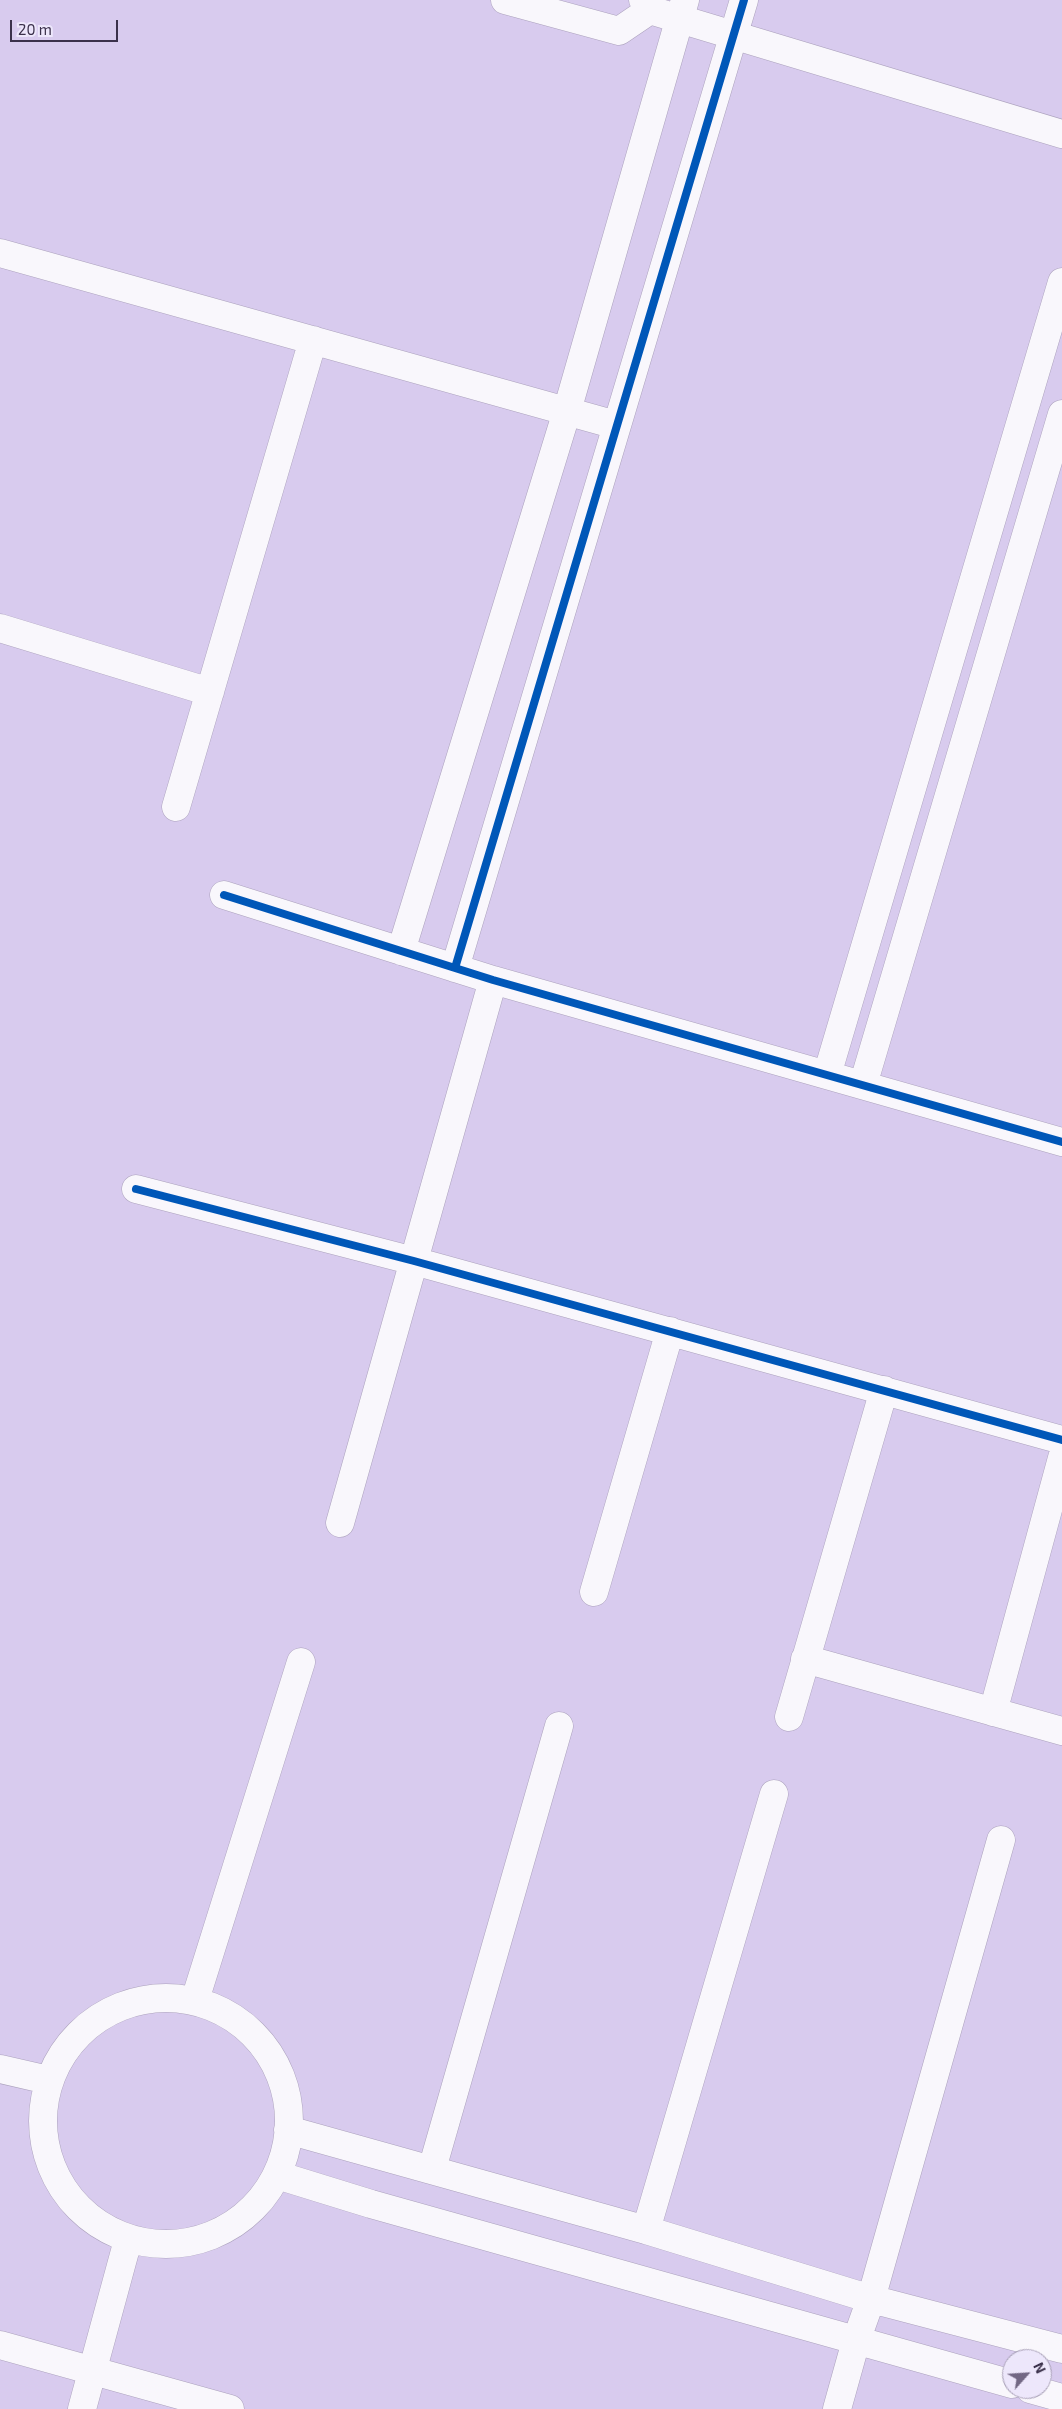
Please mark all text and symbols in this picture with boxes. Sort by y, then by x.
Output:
scale bar [12,10,120,42]
text: 20 m [18,20,52,38]
north arrow [1002,2349,1052,2399]
text: N [1030,2359,1050,2376]

